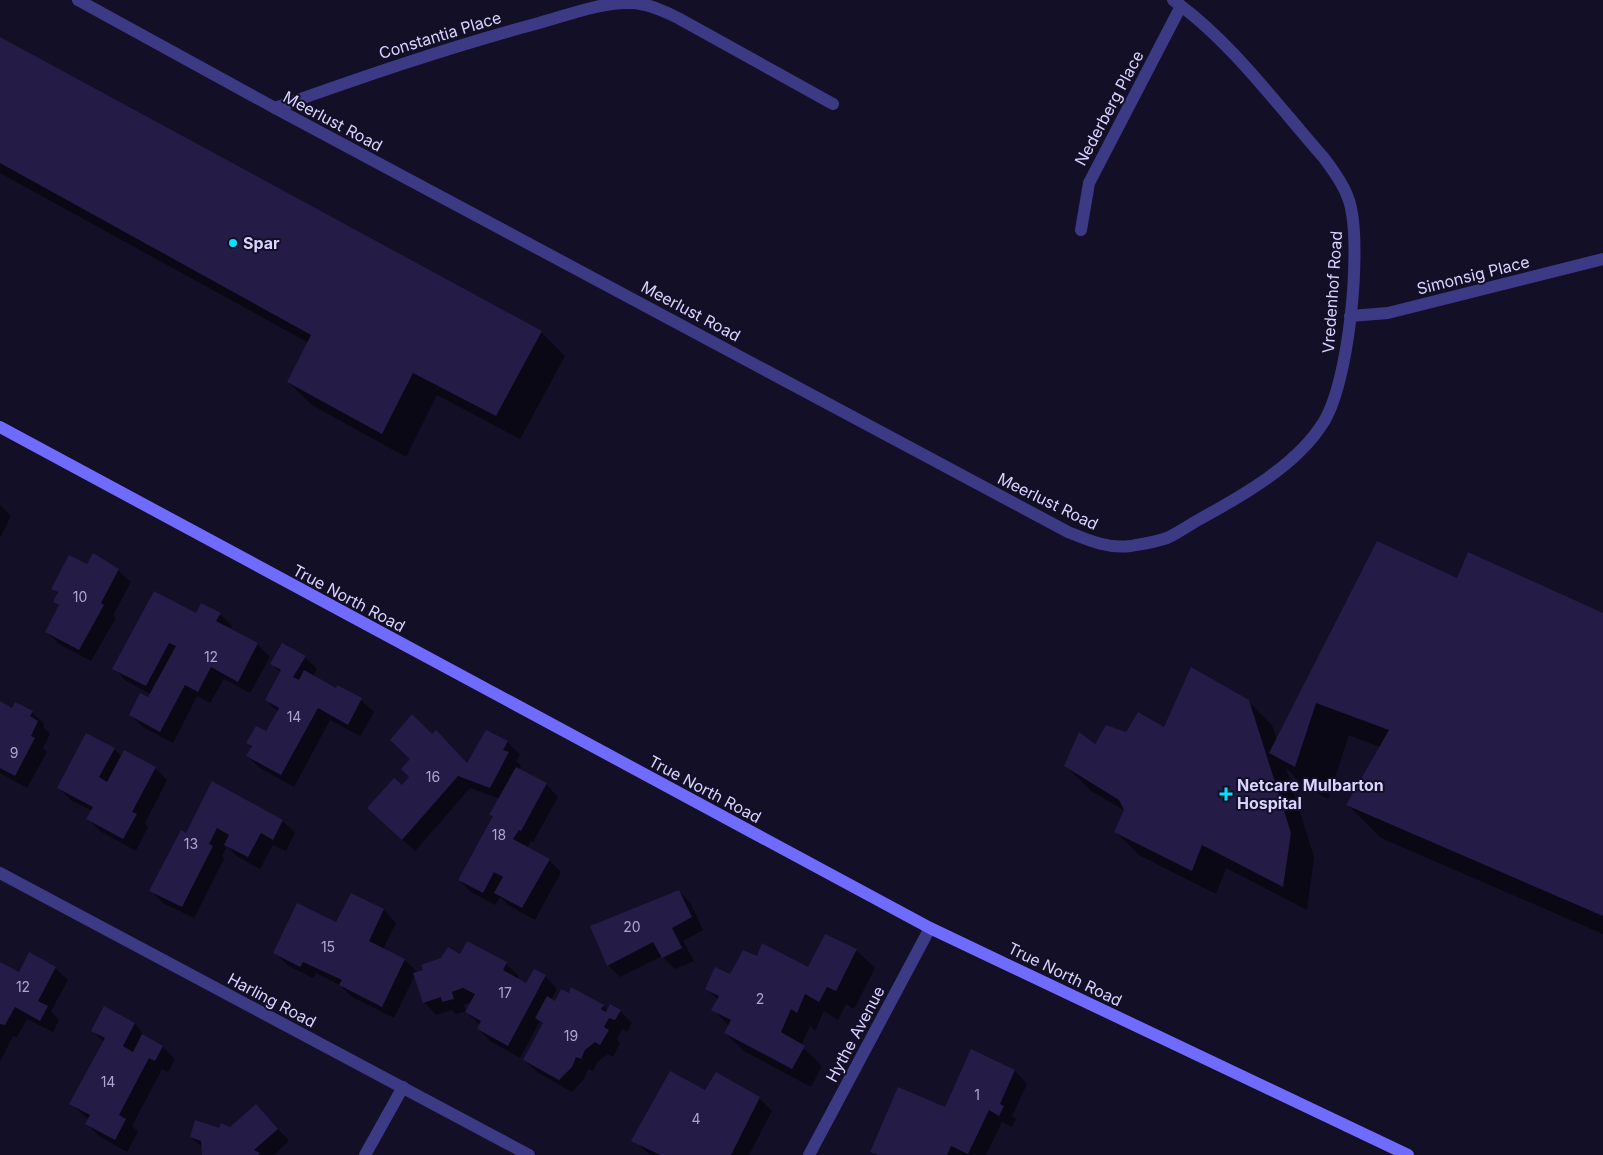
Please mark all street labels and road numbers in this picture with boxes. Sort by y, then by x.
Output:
street label: Constantia Place [376,7,504,63]
street label: Nederberg Place [1070,47,1148,169]
street label: Meerlust Road [280,86,386,156]
street label: Vredenhof Road [1318,230,1346,354]
street label: Simonsig Place [1415,251,1531,299]
street label: Meerlust Road [638,276,744,346]
street label: Meerlust Road [994,468,1102,534]
street label: True North Road [289,560,409,636]
street label: True North Road [645,751,765,827]
street label: True North Road [1005,938,1125,1010]
street label: Harling Road [224,968,320,1032]
street label: Hythe Avenue [821,983,889,1085]

